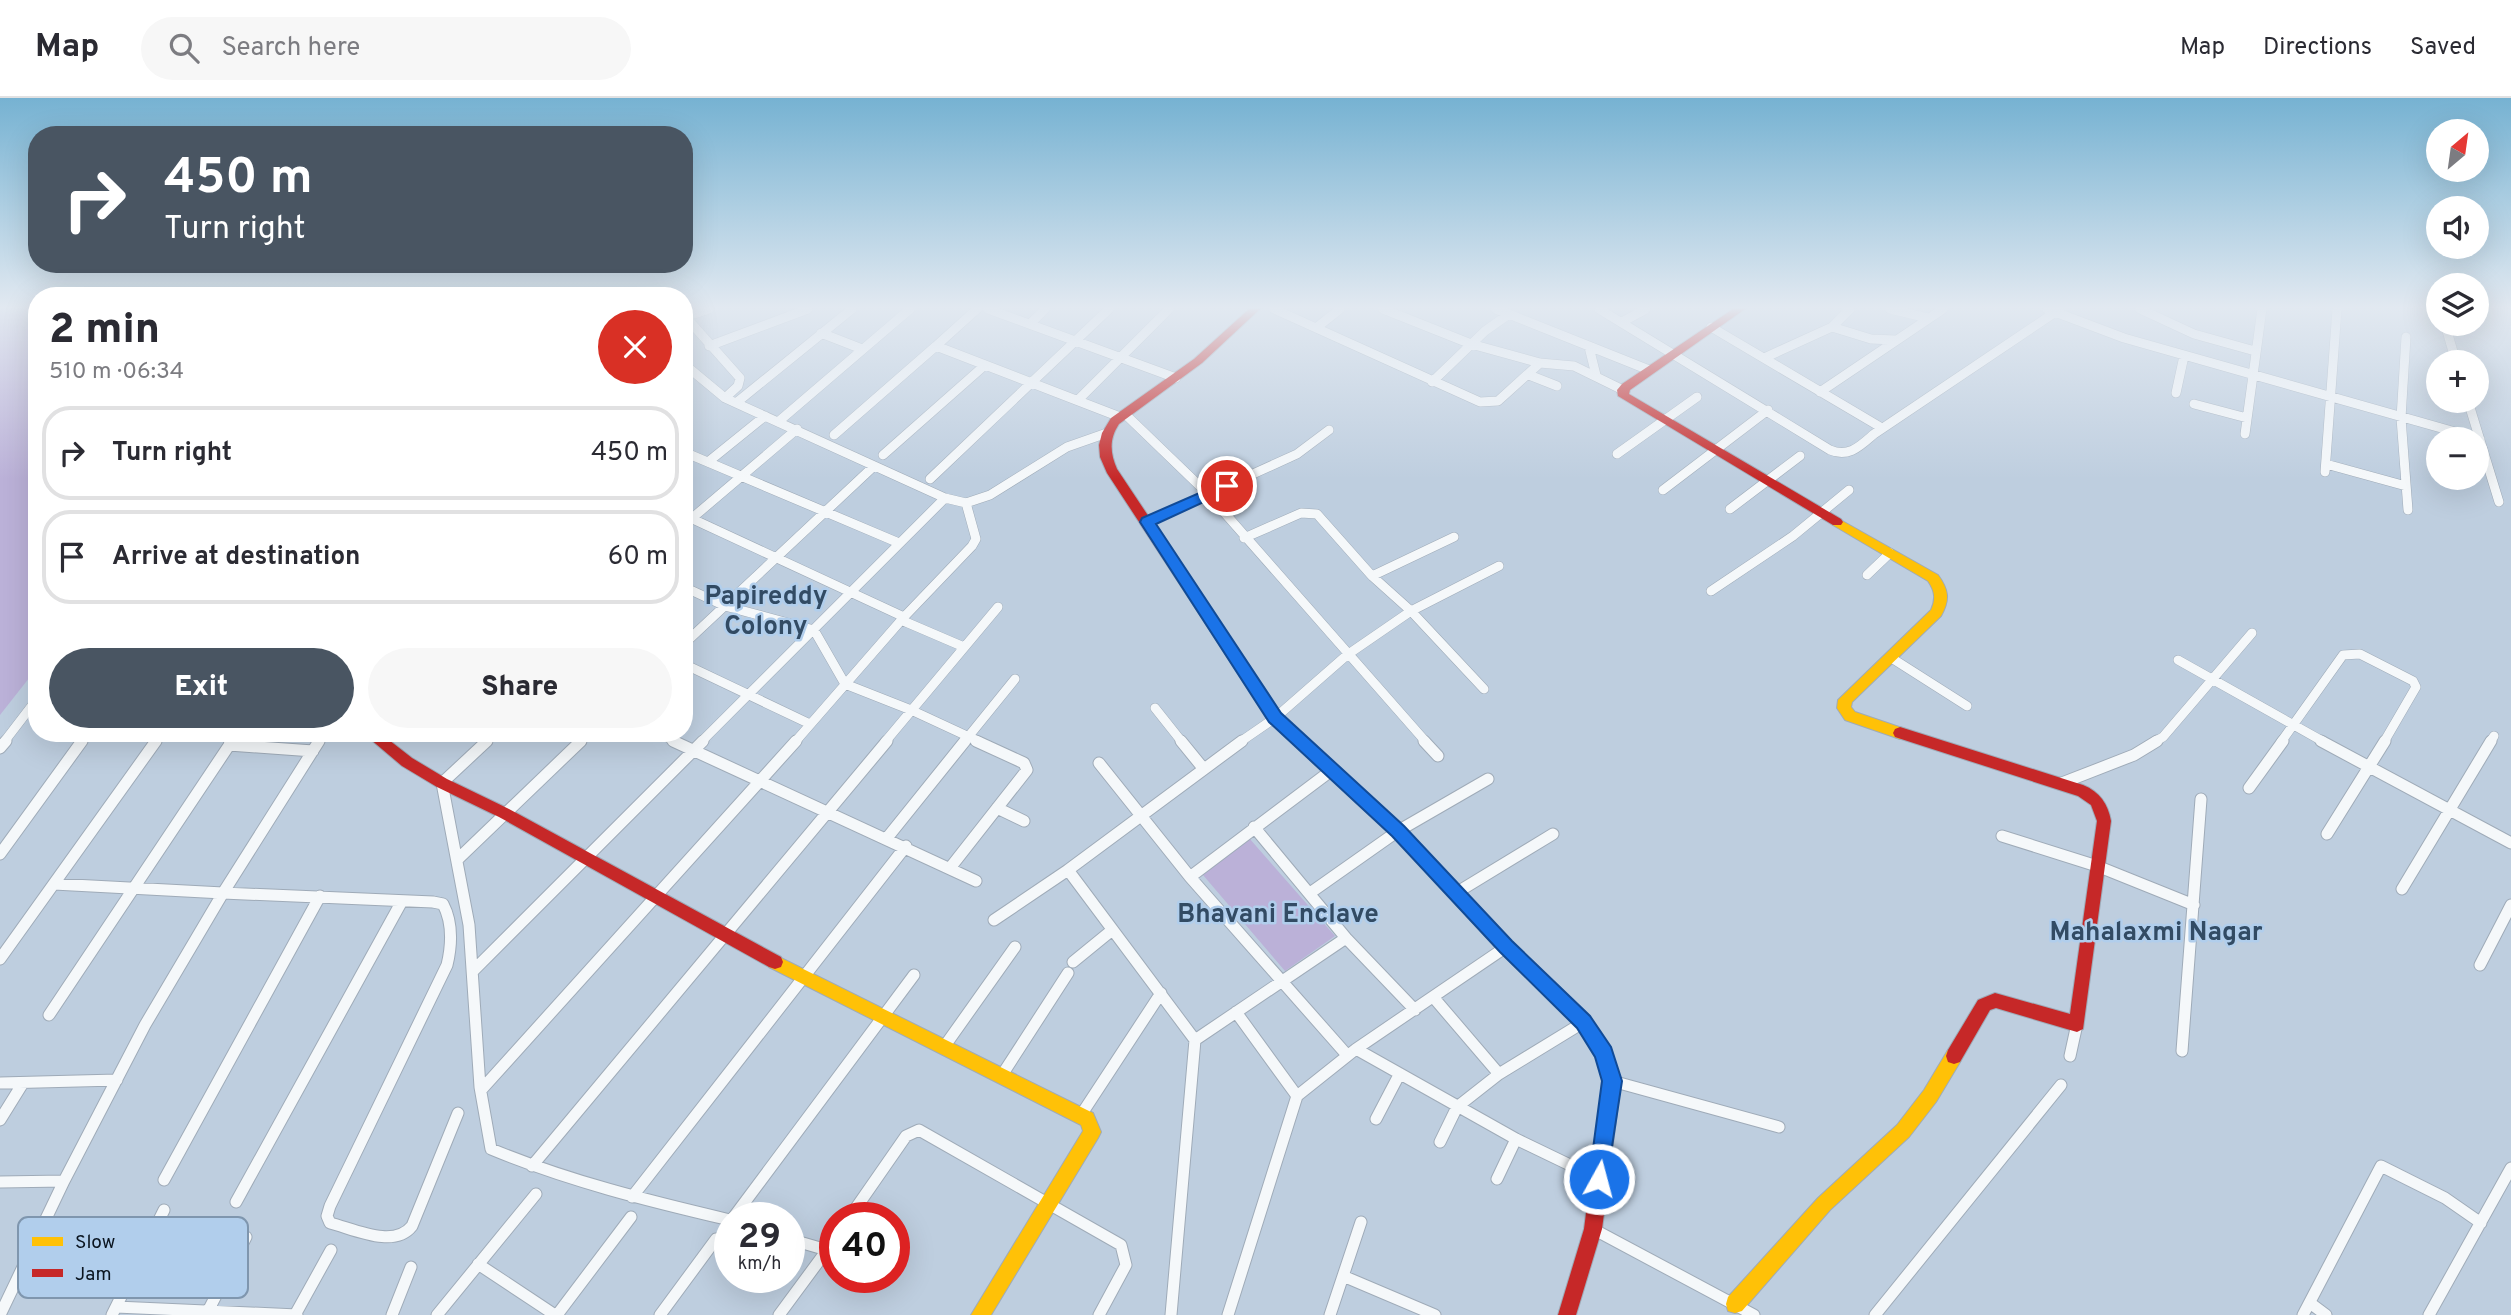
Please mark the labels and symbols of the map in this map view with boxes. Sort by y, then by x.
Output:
north arrow [2426,119,2488,182]
pin [1197,456,1257,516]
district label: Papireddy Colony [705,581,828,644]
district label: Bhavani Enclave [1177,899,1379,932]
district label: Mahalaxmi Nagar [2049,917,2263,950]
position arrow [1562,1142,1636,1216]
speed limit sign: 40 [819,1202,910,1293]
legend [18,1217,248,1298]
text: Slow [75,1231,115,1255]
text: Jam [75,1263,112,1287]

